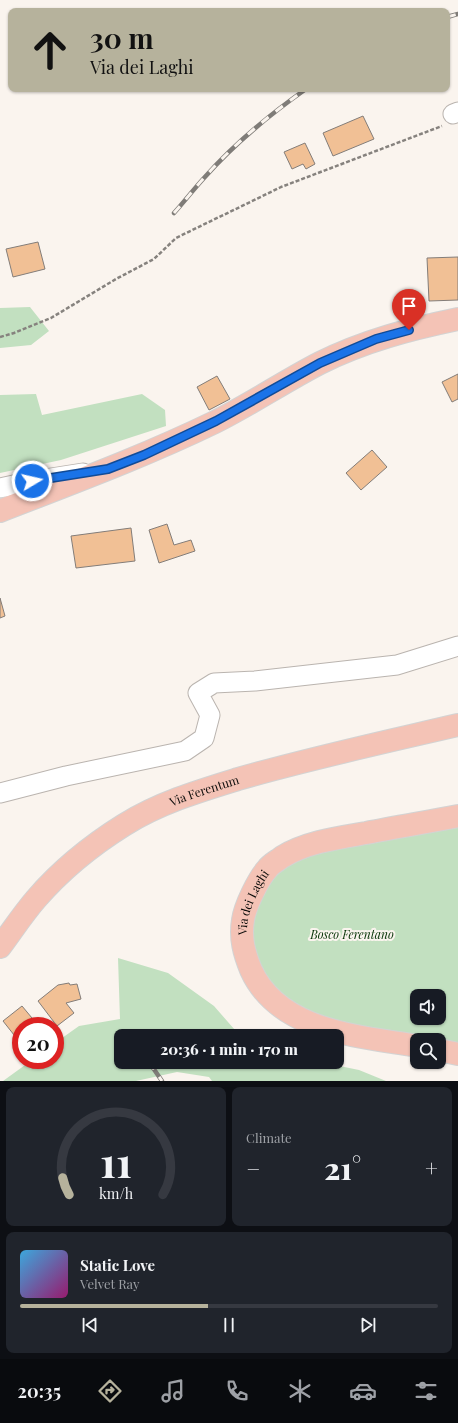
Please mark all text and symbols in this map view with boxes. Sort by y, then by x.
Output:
text: 30 m [90,19,154,56]
icon: ahead [24,24,76,76]
text: Via dei Laghi [90,55,194,79]
pin [392,289,426,330]
icon: arrive [398,295,420,317]
position arrow [11,460,53,502]
street label: Via Ferentum [166,771,241,810]
street label: Via dei Laghi [234,866,272,936]
park label: Bosco Ferentano [309,926,394,942]
map controls [410,989,446,1069]
button: sound [410,989,446,1025]
speed limit sign: 20 [12,1017,64,1069]
button: search [410,1033,446,1069]
text: 20:36 · 1 min · 170 m [160,1039,298,1059]
text: Climate [246,1129,292,1146]
text: 11 [100,1132,132,1187]
text: 21° [324,1148,361,1188]
text: − [246,1153,260,1183]
text: + [425,1153,438,1183]
text: km/h [99,1183,134,1202]
text: Static Love [80,1255,155,1275]
text: Velvet Ray [80,1275,140,1292]
icon: previous [79,1314,101,1336]
icon: pause [218,1314,240,1336]
icon: next [357,1314,379,1336]
icon: directions [96,1377,124,1405]
icon: music [159,1377,187,1405]
icon: phone [223,1377,251,1405]
icon: climate [286,1377,314,1405]
icon: car [349,1377,377,1405]
icon: filters [412,1377,440,1405]
text: 20:35 [18,1379,61,1403]

